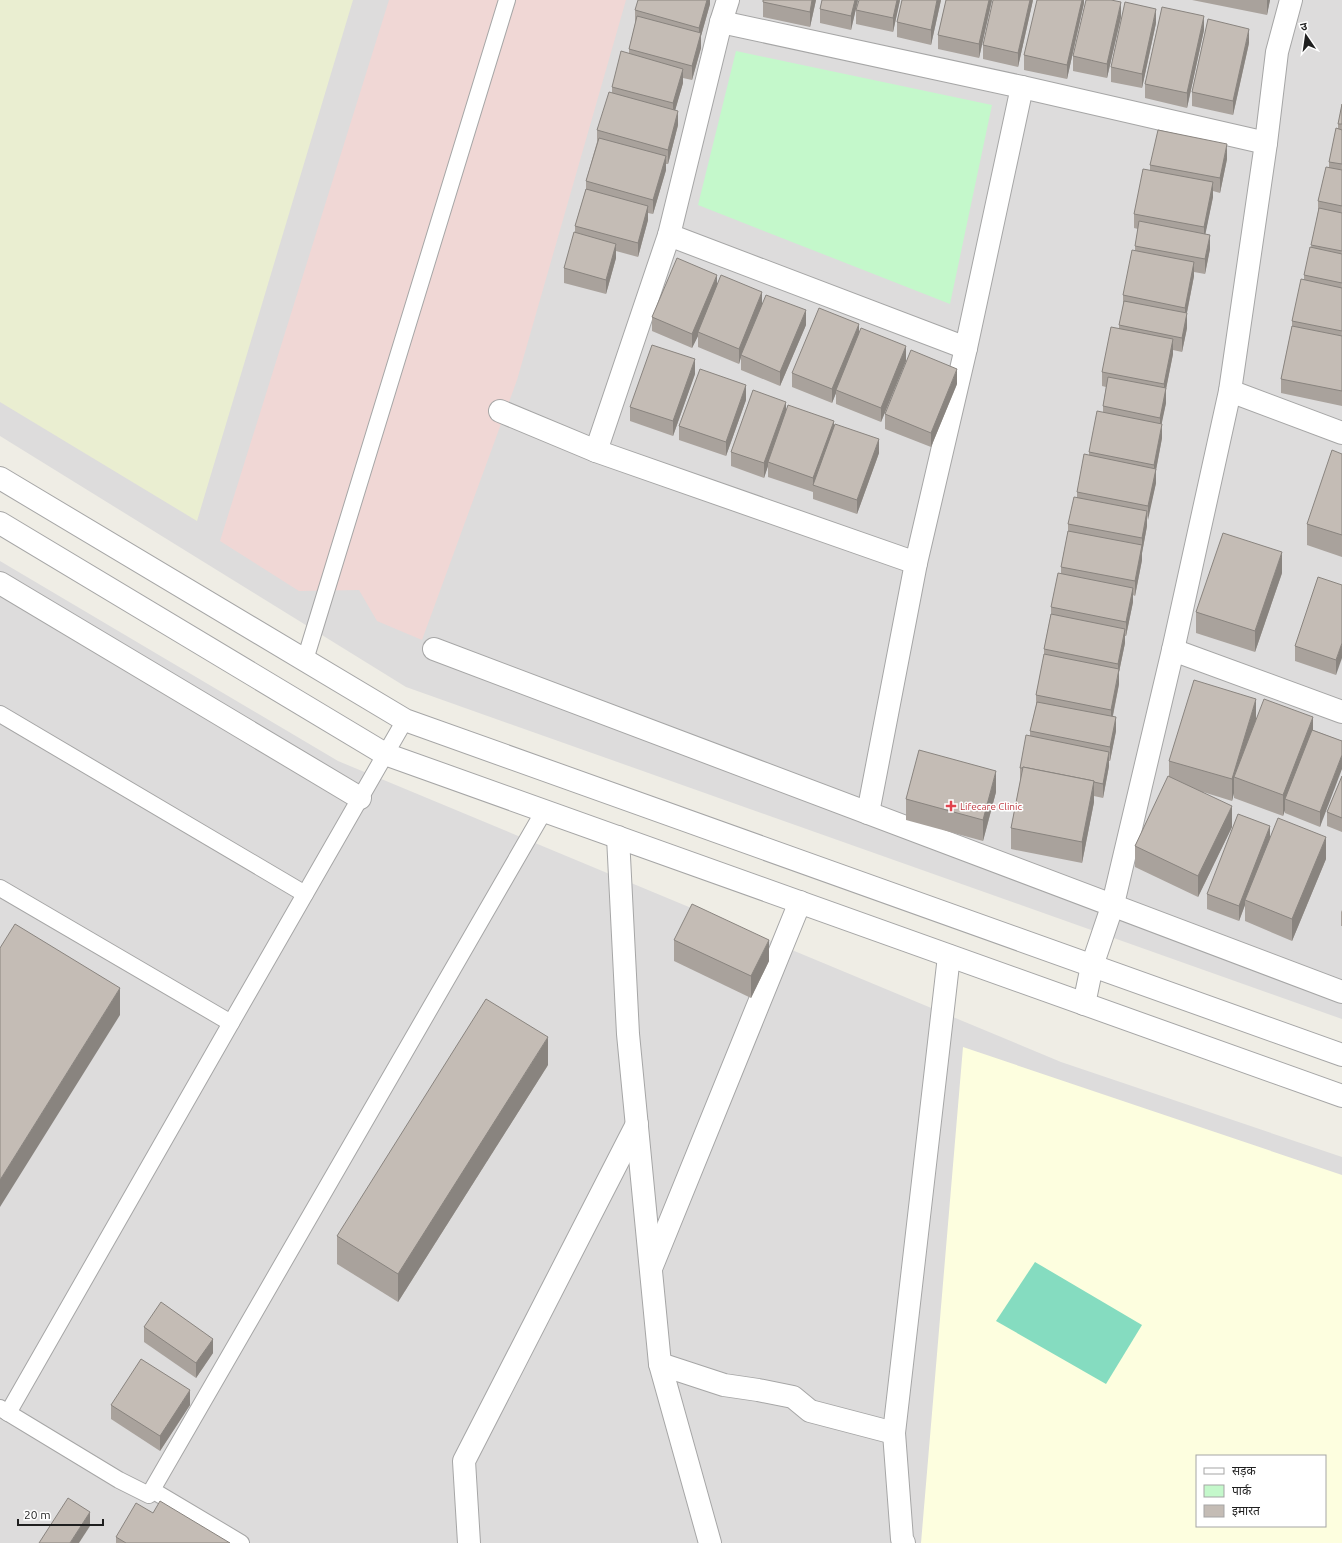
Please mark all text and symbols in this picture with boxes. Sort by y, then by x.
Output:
north arrow [1286,16,1326,56]
text: उ [1299,20,1309,33]
marker: Lifecare Clinic [945,800,957,812]
place label: Lifecare Clinic [960,801,1023,812]
legend [1196,1455,1326,1527]
text: सड़क [1232,1464,1257,1478]
text: पार्क [1232,1484,1252,1497]
scale bar [18,1501,103,1527]
text: इमारत [1232,1504,1261,1518]
text: 20 m [24,1508,51,1521]

